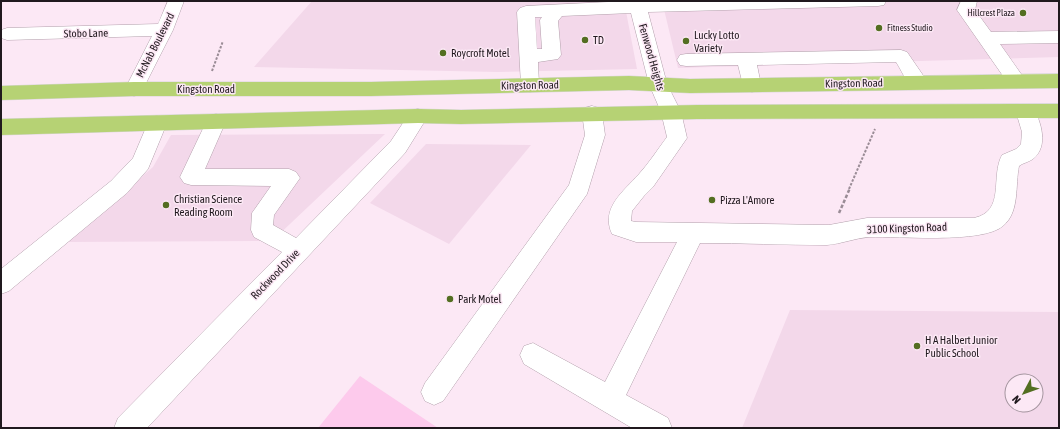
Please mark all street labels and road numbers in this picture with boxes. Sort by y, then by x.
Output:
street label: McNab Boulevard [134,11,176,79]
street label: Fenwood Heights [637,22,667,92]
street label: Stobo Lane [64,27,108,39]
street label: Kingston Road [825,76,883,90]
street label: Kingston Road [501,78,559,92]
street label: Kingston Road [177,83,235,95]
street label: 3100 Kingston Road [867,221,947,235]
street label: Rockwood Drive [248,247,302,301]

